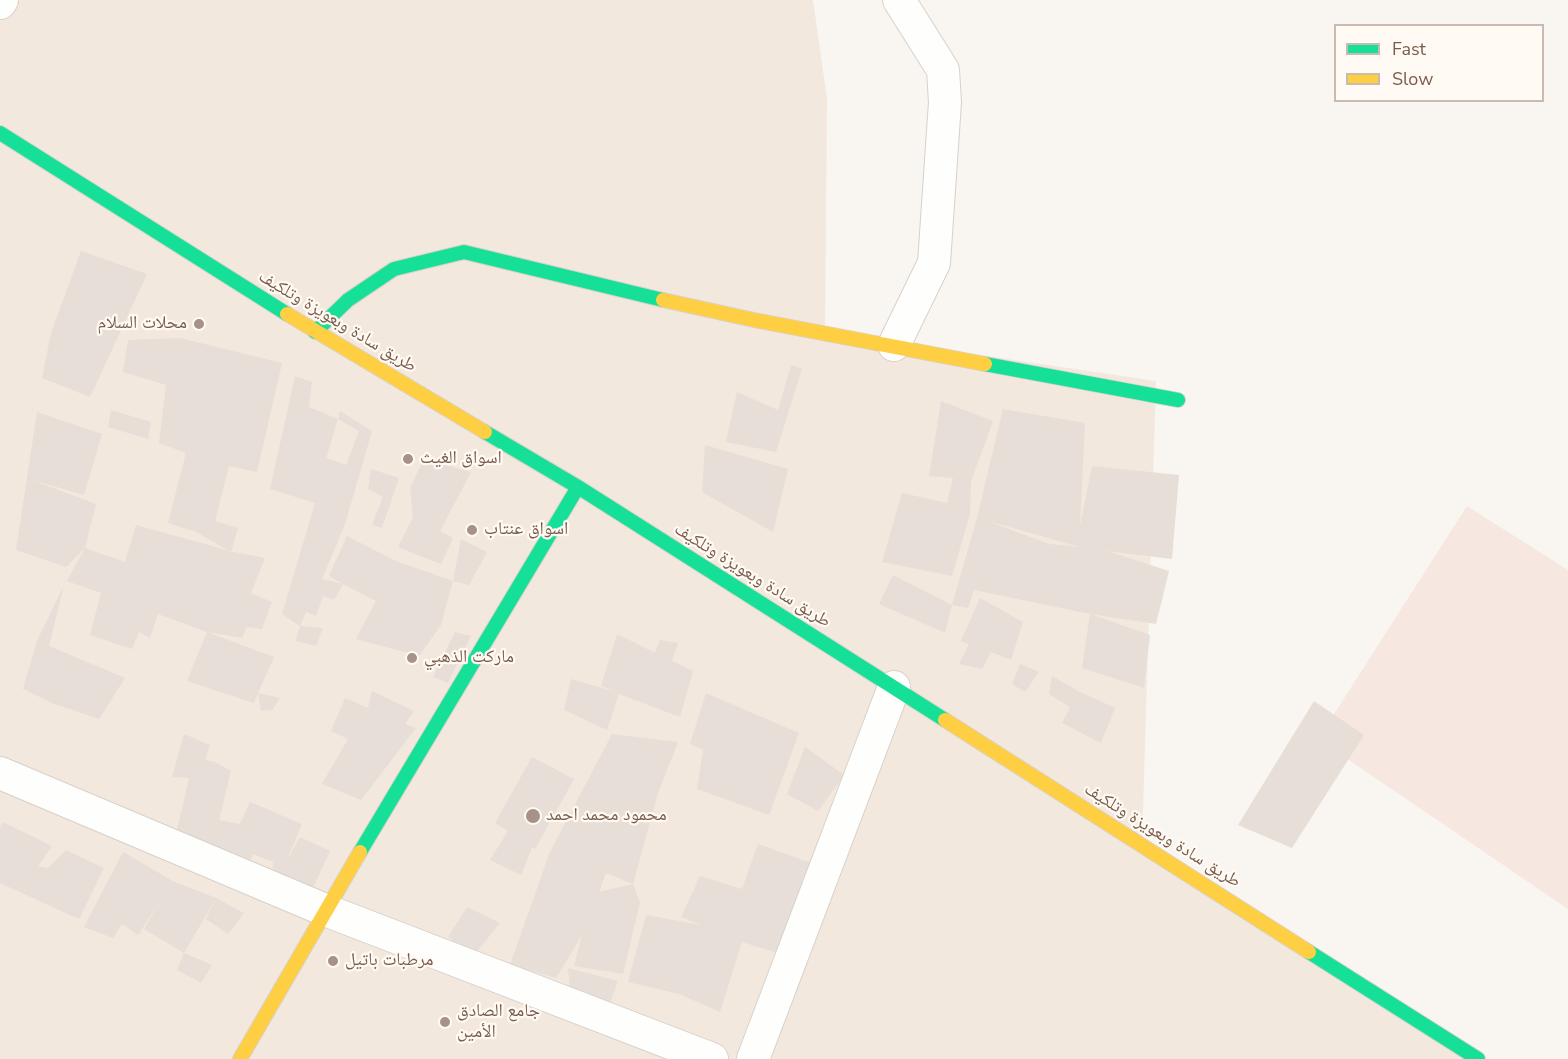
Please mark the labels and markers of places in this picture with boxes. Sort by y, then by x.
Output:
place label: محلات السلام [97,313,187,335]
marker: محلات السلام [192,317,206,331]
place label: اسواق الغيث [420,448,502,470]
marker: اسواق الغيث [401,452,415,466]
place label: اسواق عنتاب [484,519,568,541]
marker: اسواق عنتاب [465,523,479,537]
place label: ماركت الذهبي [424,647,514,669]
marker: ماركت الذهبي [405,651,419,665]
place label: محمود محمد احمد [546,805,667,827]
marker: محمود محمد احمد [524,807,542,825]
place label: مرطبات باتيل [345,950,433,972]
marker: مرطبات باتيل [326,954,340,968]
place label: جامع الصادق الأمين [457,1001,540,1044]
marker: جامع الصادق الأمين [438,1015,452,1029]

